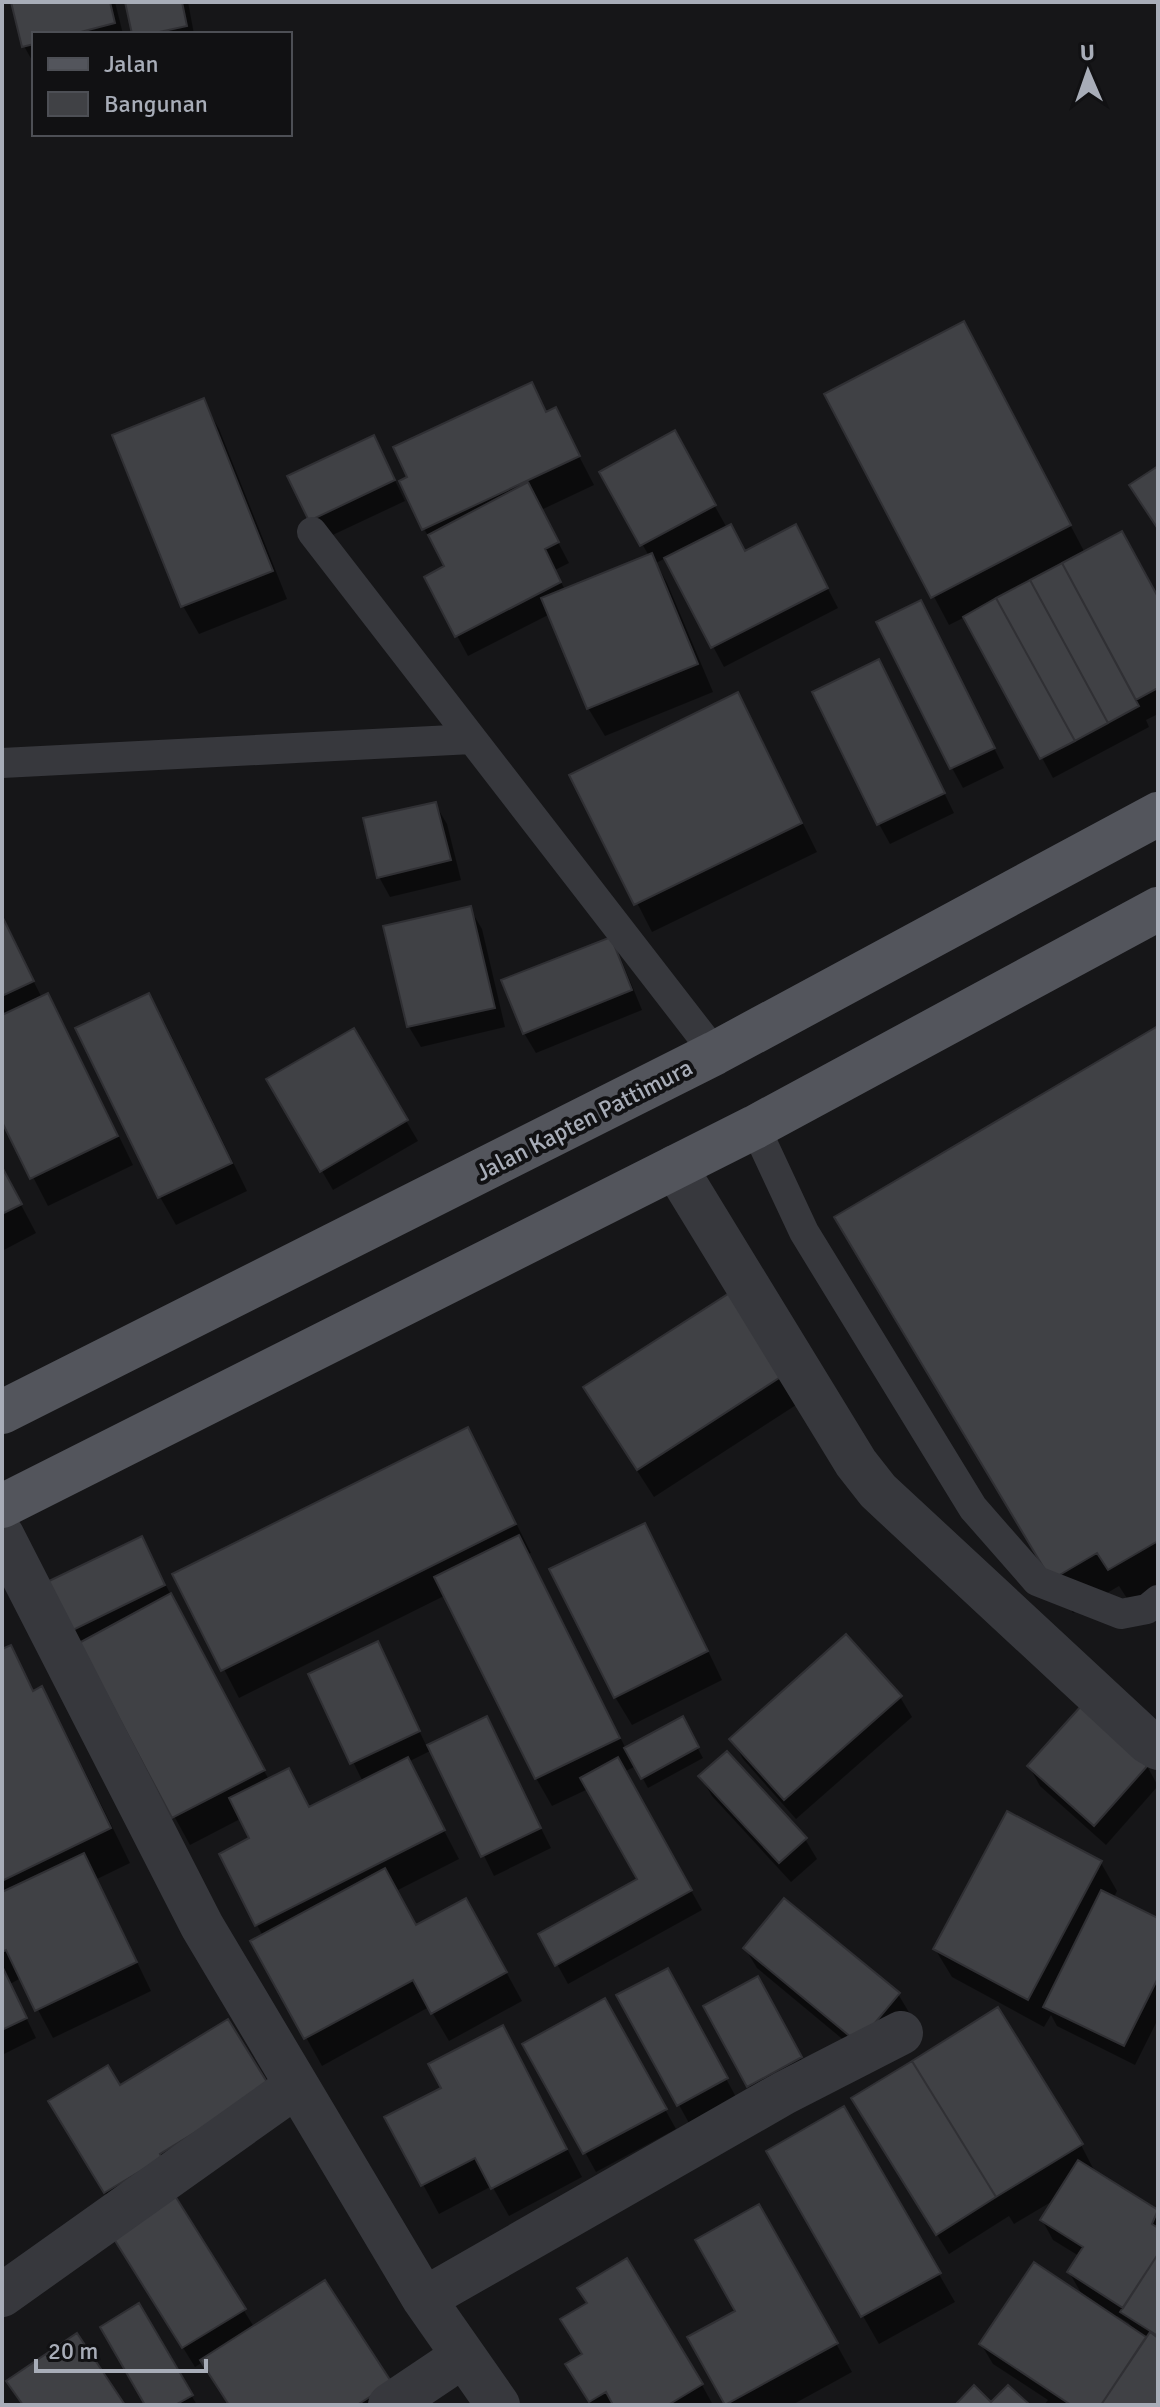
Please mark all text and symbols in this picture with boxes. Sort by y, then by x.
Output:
legend [32,32,292,136]
north arrow [1048,32,1128,112]
text: U [1079,39,1095,66]
text: Jalan [104,49,159,79]
text: Bangunan [104,89,208,119]
street label: Jalan Kapten Pattimura [471,1052,697,1188]
scale bar [36,2323,206,2373]
text: 20 m [48,2336,98,2366]

